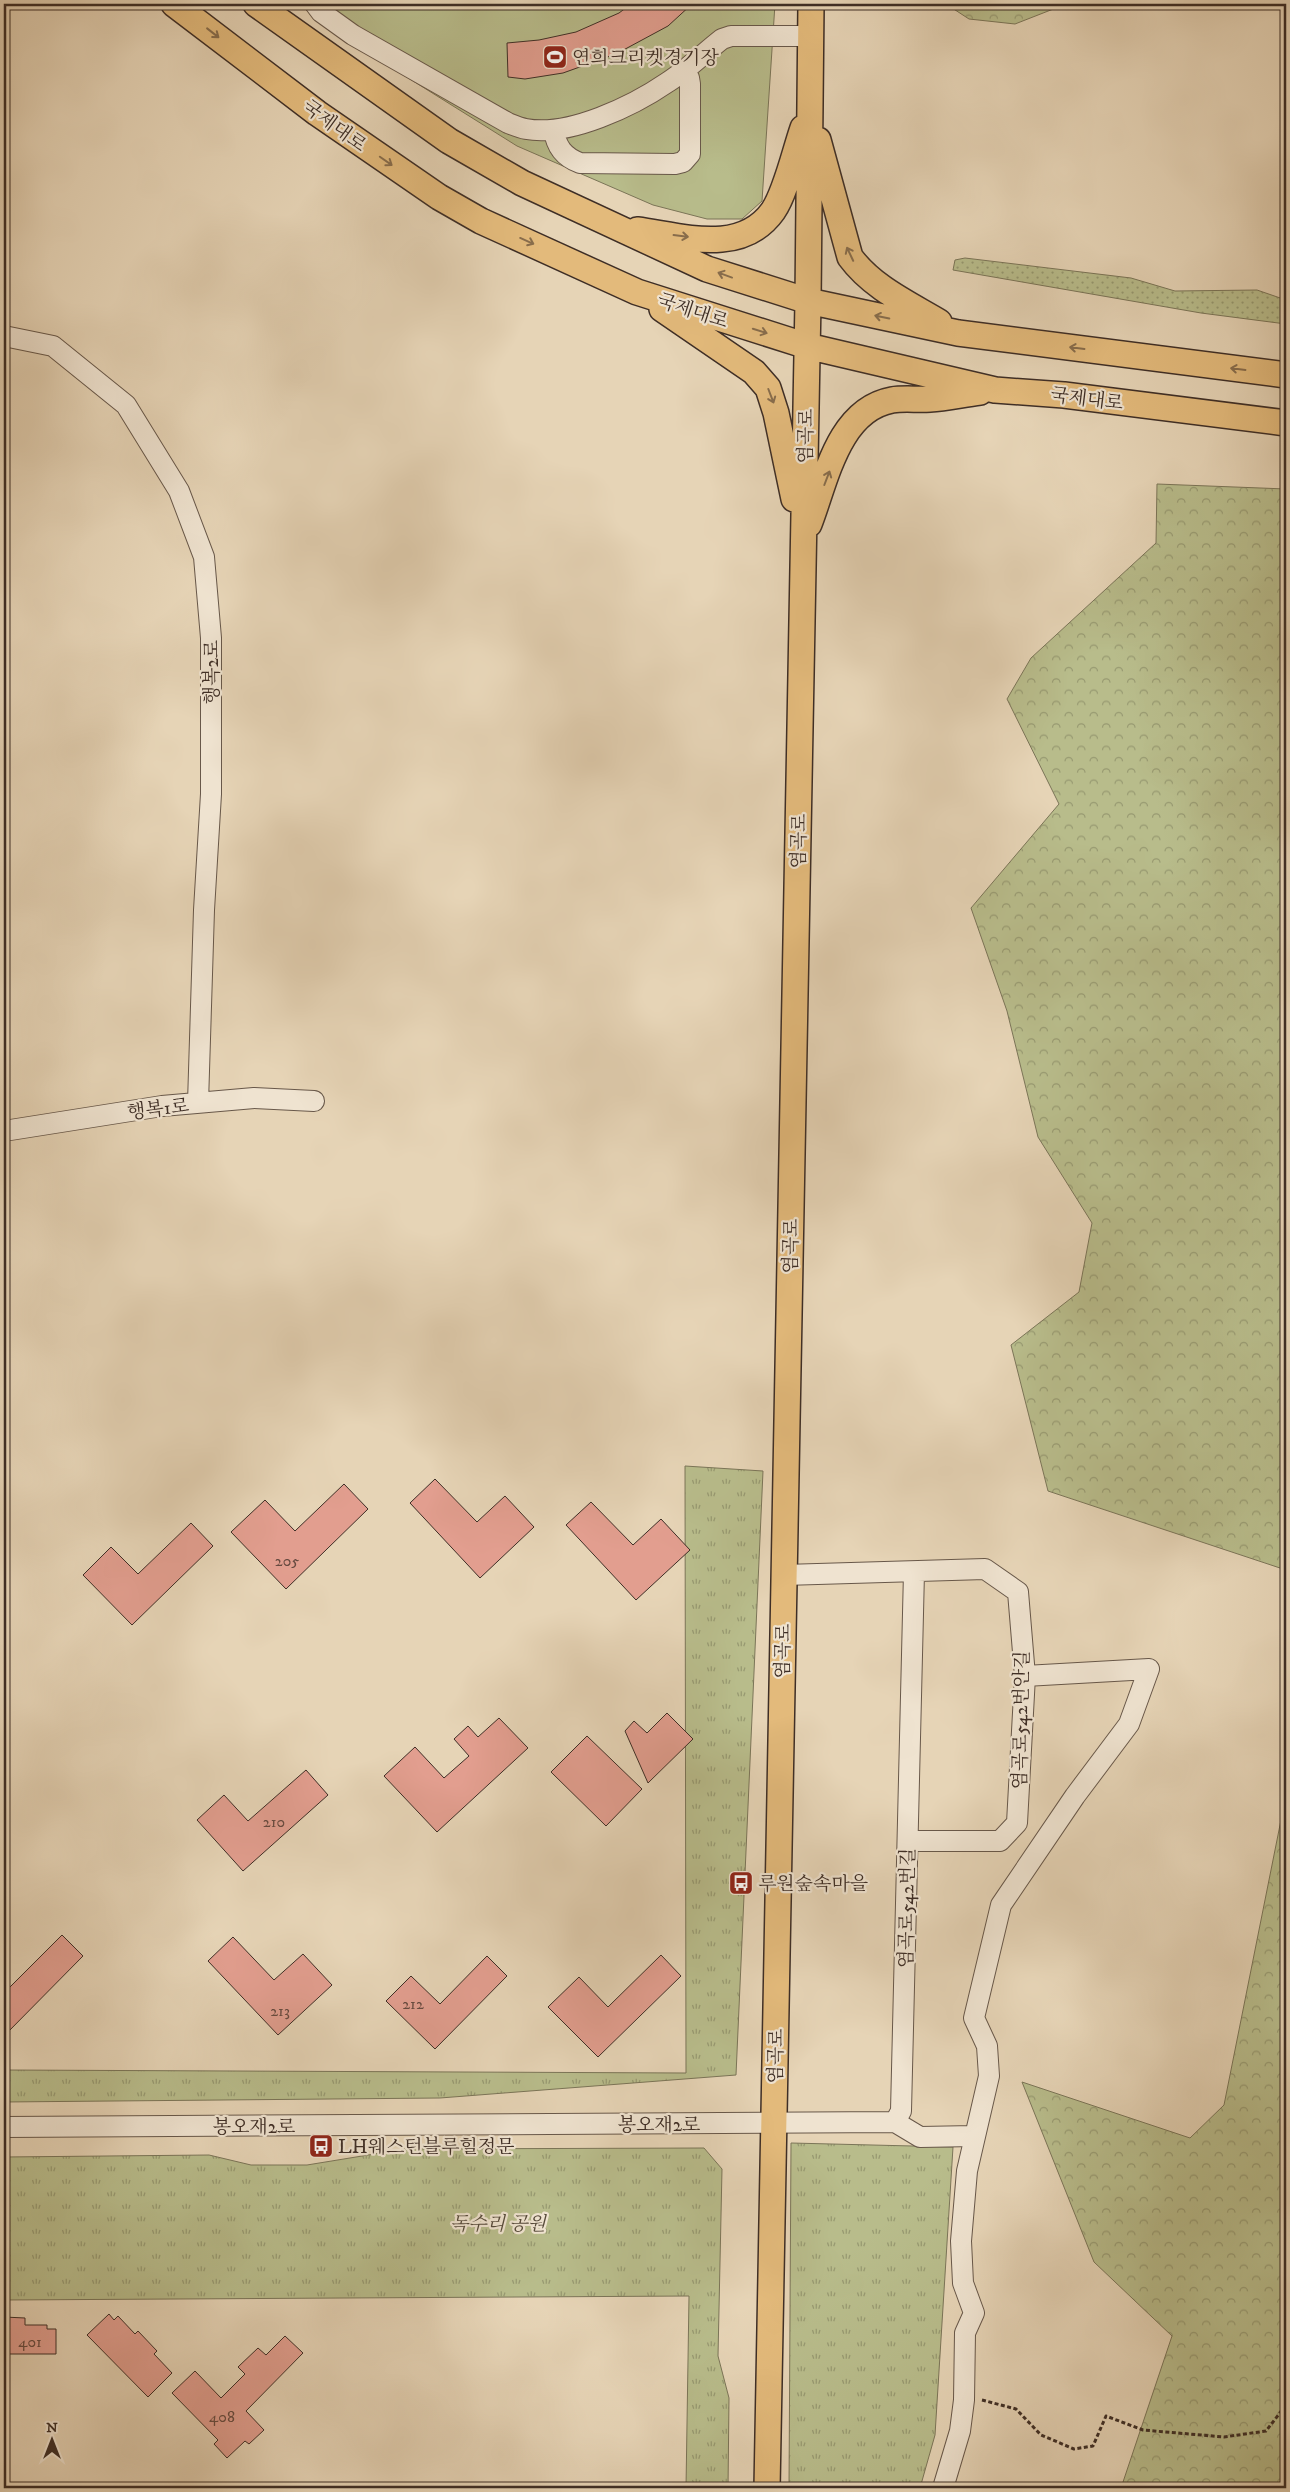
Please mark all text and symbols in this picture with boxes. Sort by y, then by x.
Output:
one-way arrow [206,28,219,39]
sports icon: 연희크리켓경기장 [542,44,568,70]
place label: 연희크리켓경기장 [572,47,719,70]
street label: 국제대로 [298,95,371,157]
one-way arrow [379,156,393,166]
one-way arrow [673,231,689,241]
one-way arrow [519,237,534,247]
one-way arrow [845,247,854,262]
one-way arrow [718,270,733,279]
street label: 국제대로 [654,289,731,334]
one-way arrow [874,312,890,321]
one-way arrow [751,327,767,336]
one-way arrow [1069,343,1085,353]
one-way arrow [1230,364,1246,374]
street label: 국제대로 [1049,384,1125,415]
one-way arrow [767,387,776,403]
street label: 염곡로 [795,408,818,464]
one-way arrow [823,471,832,486]
street label: 행복2로 [201,640,224,704]
street label: 염곡로 [788,813,811,869]
street label: 행복1로 [126,1094,190,1125]
street label: 염곡로 [780,1218,803,1274]
house number: 205 [275,1551,299,1571]
street label: 염곡로 [772,1623,795,1679]
street label: 염곡로542번안길 [1009,1650,1034,1790]
house number: 210 [263,1812,285,1832]
street label: 염곡로542번길 [895,1848,920,1968]
bus stop icon: 루원숲속마을 [728,1870,754,1896]
place label: 루원숲속마을 [758,1873,868,1896]
house number: 212 [402,1994,424,2014]
house number: 213 [270,2001,290,2021]
street label: 염곡로 [765,2028,788,2084]
street label: 봉오재2로 [618,2114,700,2137]
street label: 봉오재2로 [213,2116,295,2139]
bus stop icon: LH웨스턴블루힐정문 [308,2133,334,2159]
place label: LH웨스턴블루힐정문 [338,2136,514,2159]
park label: 독수리 공원 [450,2213,548,2236]
house number: 401 [18,2332,42,2352]
house number: 408 [209,2407,235,2427]
north arrow [28,2414,78,2464]
text: N [46,2419,58,2437]

